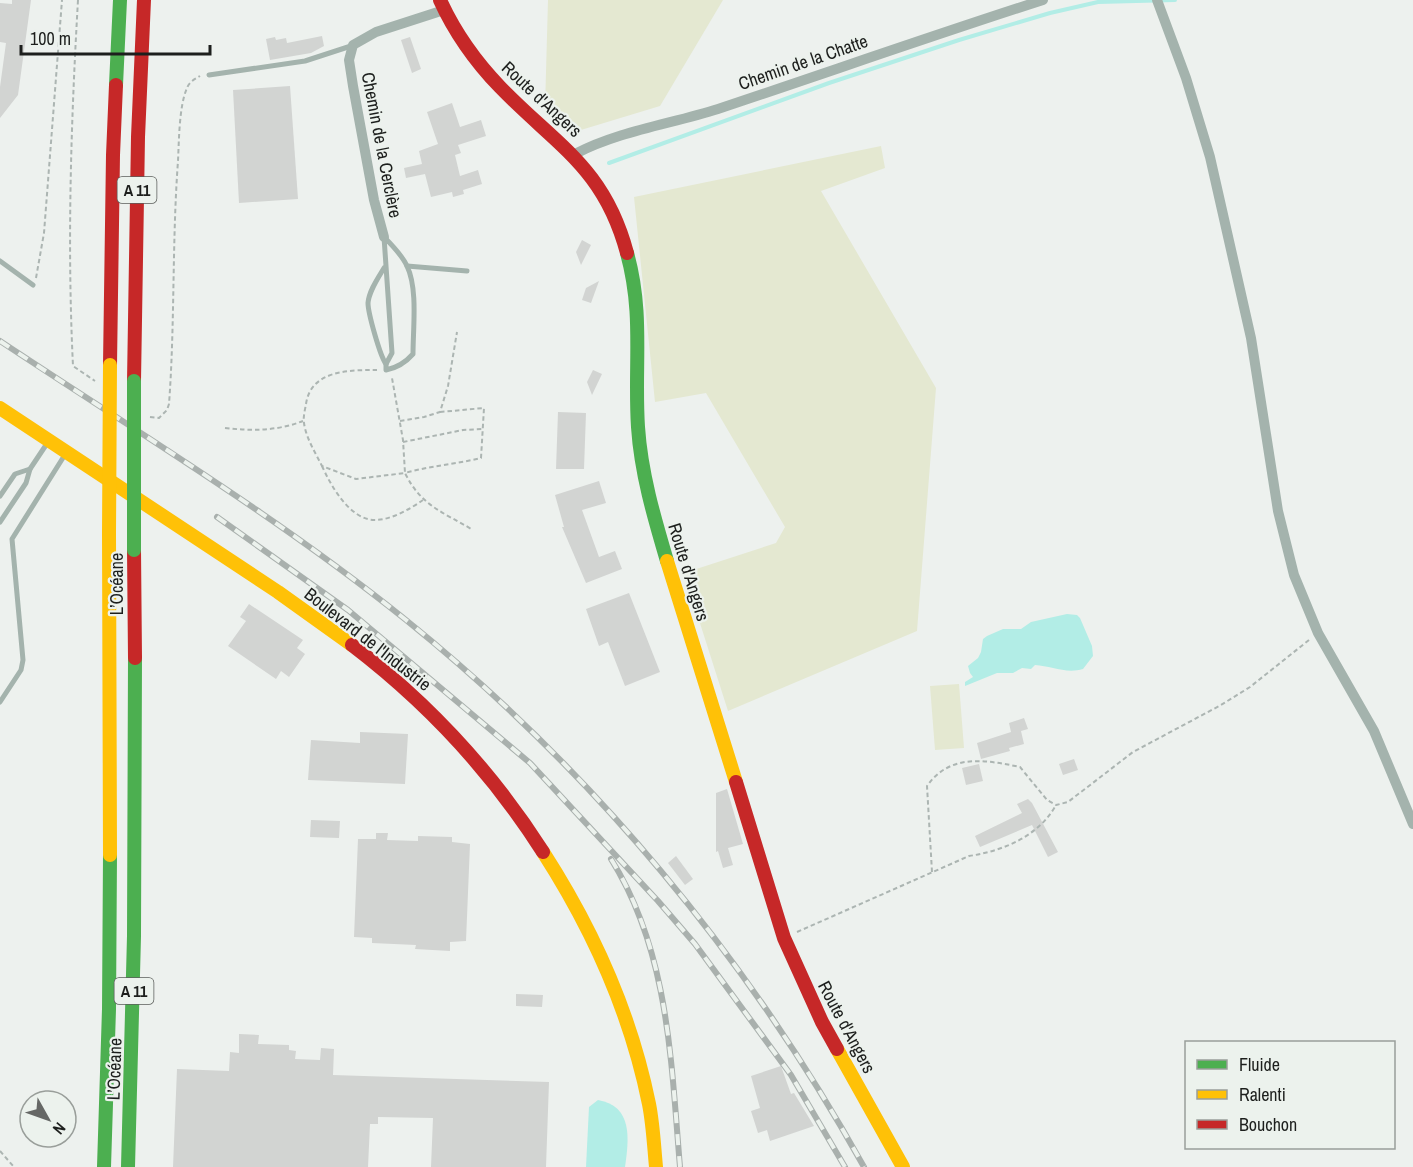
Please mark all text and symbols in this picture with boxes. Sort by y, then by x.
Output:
scale bar [21,18,210,56]
text: 100 m [30,26,71,51]
street label: Chemin de la Chatte [735,28,871,96]
street label: Route d'Angers [496,55,588,143]
street label: Chemin de la Cerclère [356,70,408,220]
road number: A 11 [118,177,156,203]
street label: Route d'Angers [662,520,716,624]
street label: L’Océane [104,553,129,615]
street label: Boulevard de l'Industrie [299,582,437,696]
street label: Route d'Angers [812,976,882,1078]
road number: A 11 [114,978,154,1004]
street label: L’Océane [100,1037,128,1101]
legend [1185,1041,1395,1149]
text: Fluide [1239,1052,1280,1077]
text: Ralenti [1239,1082,1286,1107]
north arrow [18,1089,78,1149]
text: Bouchon [1239,1112,1297,1137]
text: N [48,1118,71,1139]

